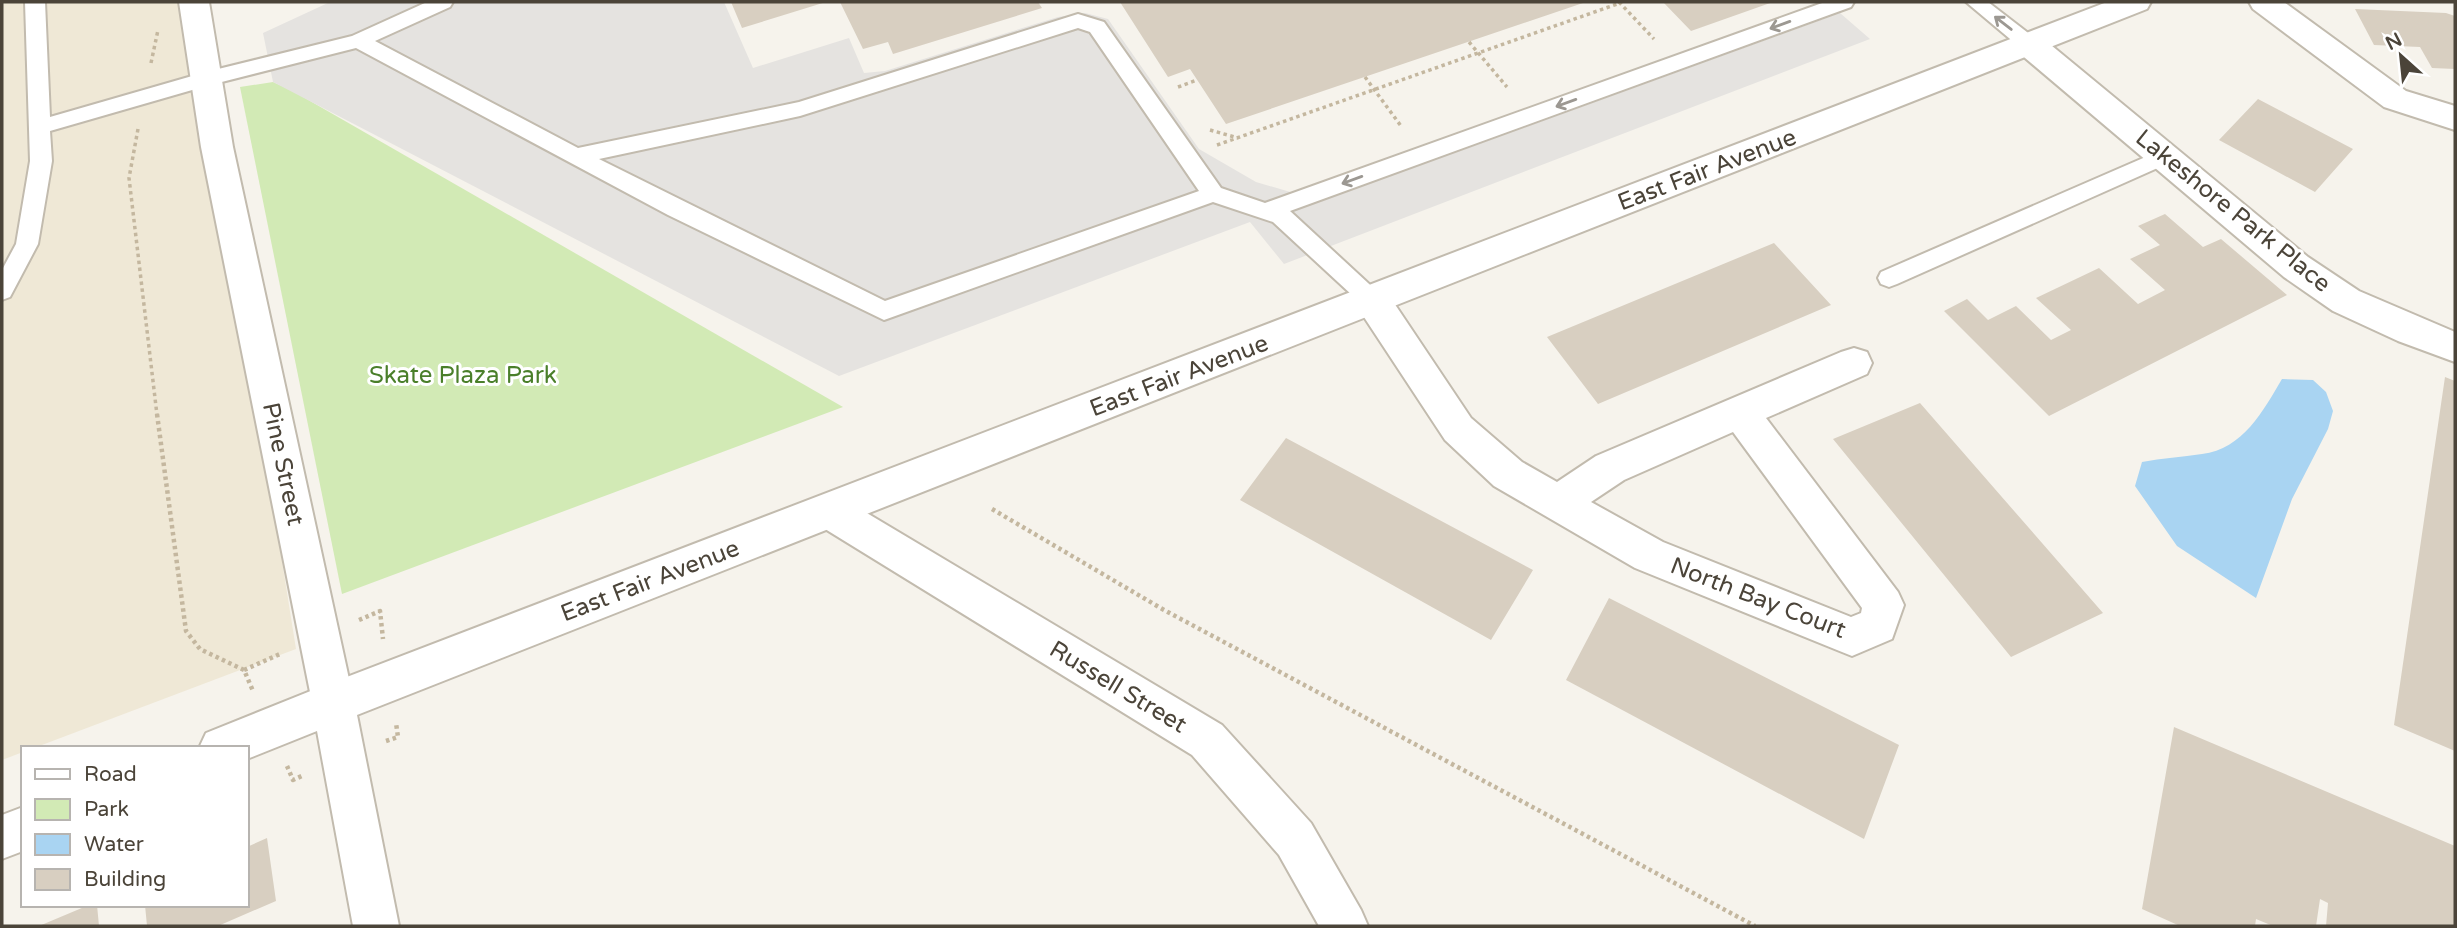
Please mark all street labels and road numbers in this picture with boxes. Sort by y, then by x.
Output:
street label: East Fair Avenue [1614,123,1800,217]
street label: Lakeshore Park Place [2130,123,2336,299]
street label: East Fair Avenue [1086,329,1272,423]
street label: Pine Street [256,400,310,528]
street label: East Fair Avenue [557,534,743,628]
street label: North Bay Court [1666,551,1850,645]
street label: Russell Street [1044,635,1192,739]

